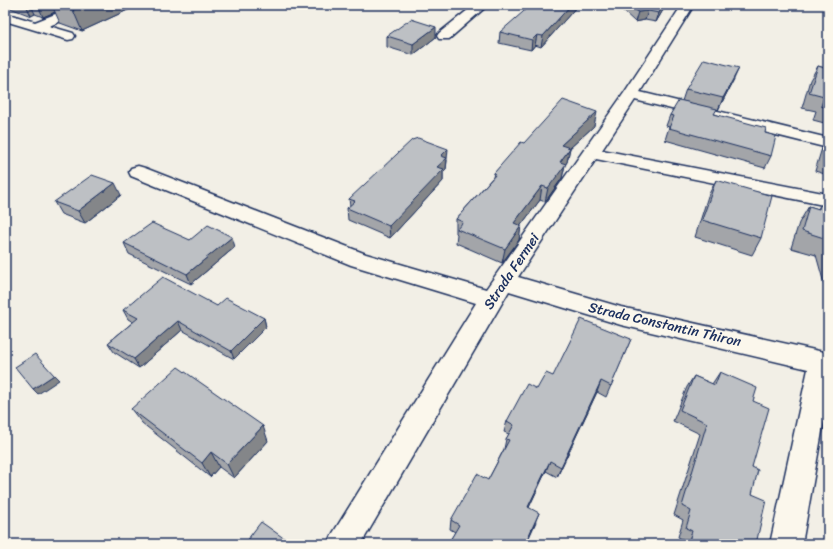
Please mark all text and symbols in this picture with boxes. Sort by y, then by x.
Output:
street label: Strada Fermei [477,227,547,315]
street label: Strada Constantin Thiron [586,295,744,354]

